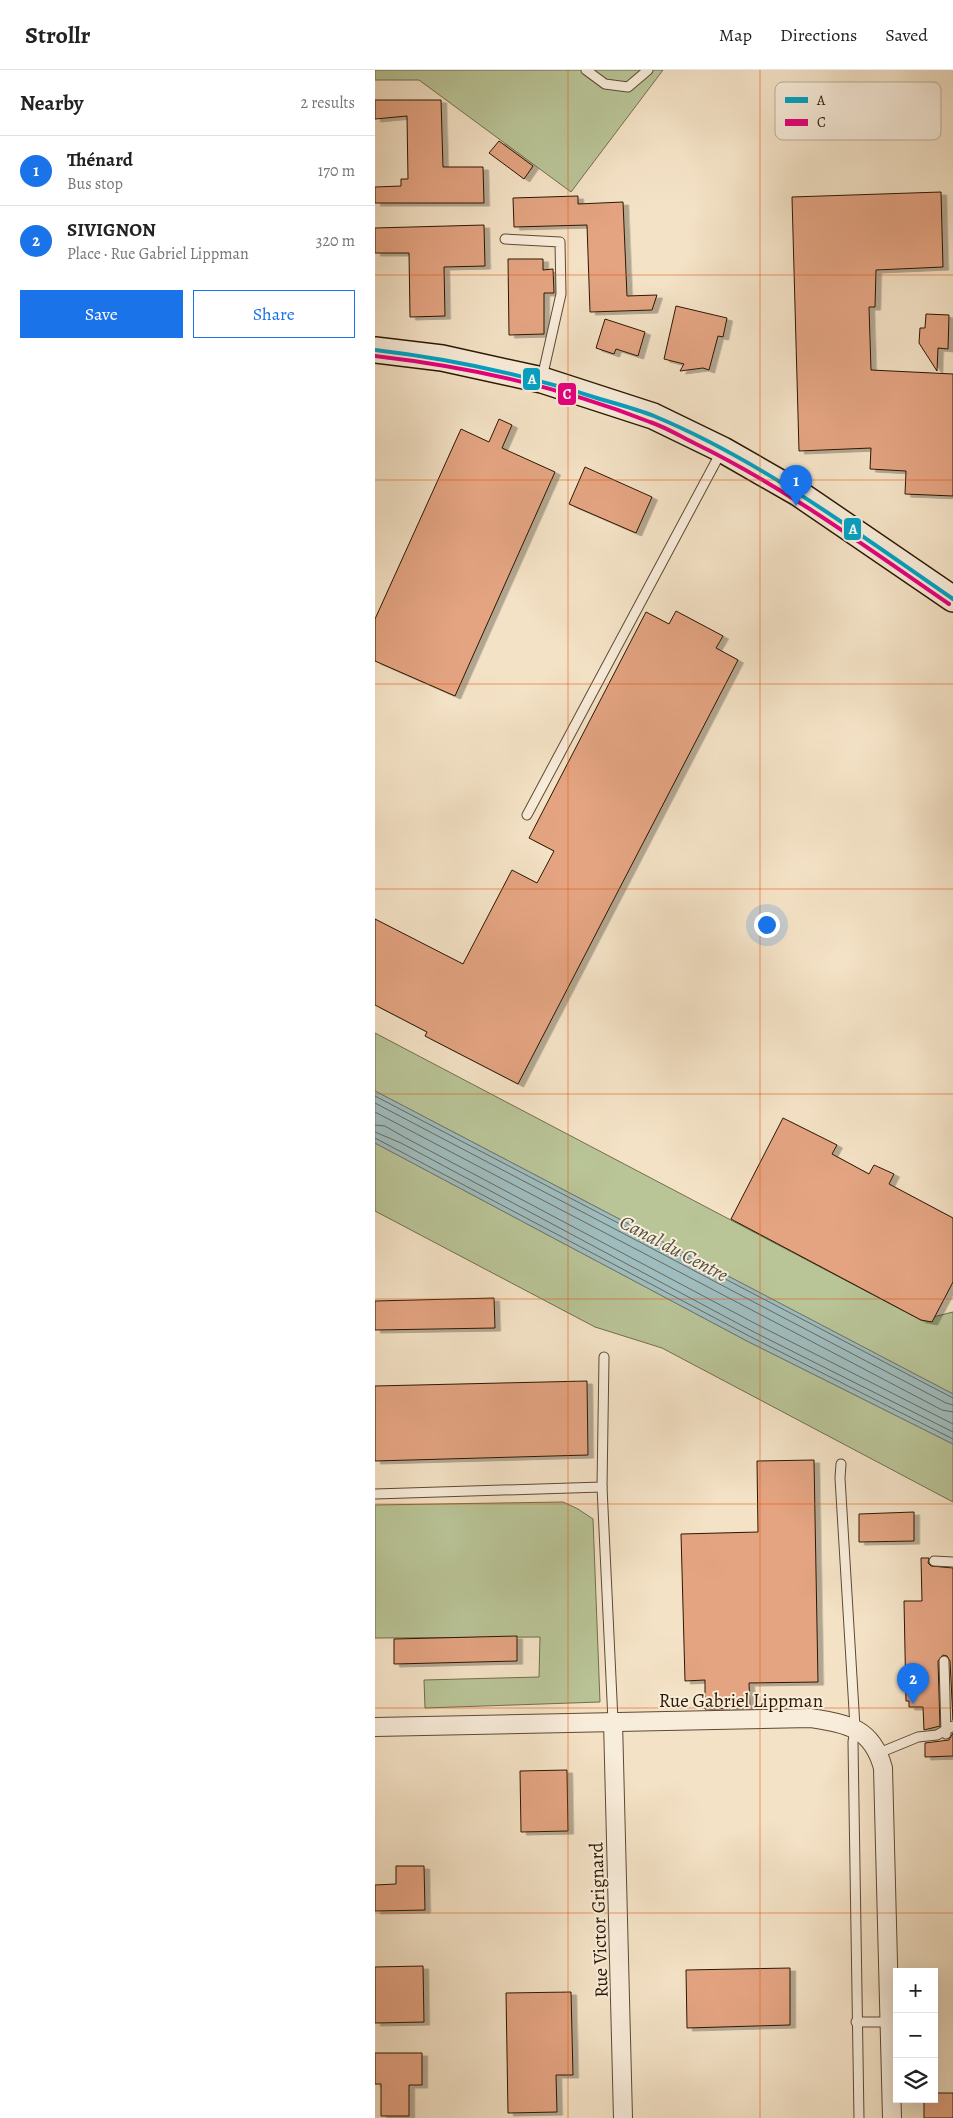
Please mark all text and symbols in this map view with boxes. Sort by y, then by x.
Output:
text: Strollr [25,19,90,51]
text: Map [719,23,752,47]
text: Directions [780,23,857,47]
text: Saved [885,23,928,47]
legend [775,82,941,140]
text: Nearby [20,89,83,117]
text: A [816,91,826,110]
text: 2 results [300,92,355,114]
text: C [817,113,826,132]
text: Thénard [67,147,133,173]
text: 1 [33,160,39,182]
text: 170 m [318,160,355,182]
text: Bus stop [67,173,123,195]
text: SIVIGNON [67,217,156,243]
text: 2 [32,230,40,252]
text: 320 m [316,230,355,252]
text: Place · Rue Gabriel Lippman [67,243,249,265]
button: Save [20,290,183,338]
button: Share [193,290,355,338]
line badge: A [522,367,541,391]
text: A [527,370,537,389]
line badge: C [557,382,577,406]
text: C [563,385,572,404]
pin: 1 [780,465,812,506]
line badge: A [843,517,862,541]
text: A [848,520,858,539]
your location [754,912,780,938]
water label: Canal du Centre [615,1209,733,1288]
pin: 2 [897,1663,929,1704]
street label: Rue Gabriel Lippman [659,1688,823,1714]
street label: Rue Victor Grignard [583,1841,615,1998]
map controls [893,1968,938,2103]
button: + [893,1968,938,2013]
button: − [893,2013,938,2058]
button: layers [893,2058,938,2103]

